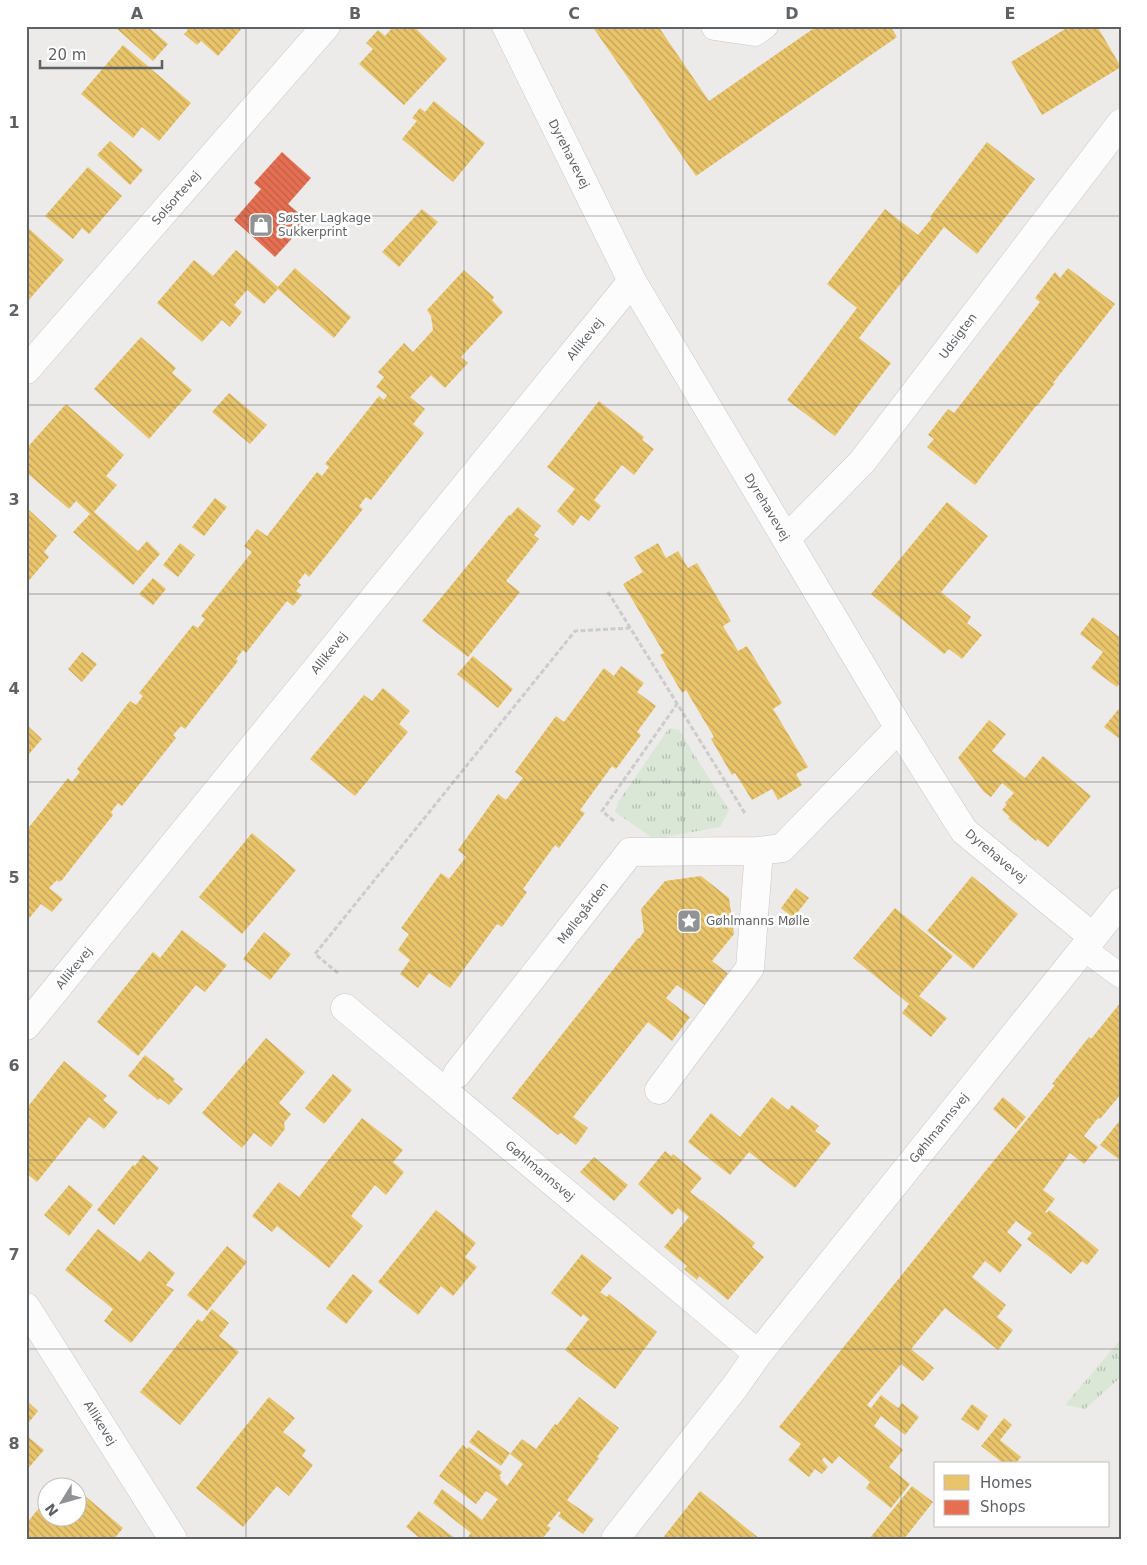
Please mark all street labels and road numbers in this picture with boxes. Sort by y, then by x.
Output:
street label: Dyrehavevej [546,117,592,191]
street label: Solsortevej [149,168,203,228]
street label: Udsigten [936,311,980,361]
street label: Allikevej [564,315,606,363]
street label: Dyrehavevej [742,471,792,543]
street label: Allikevej [308,629,350,677]
street label: Dyrehavevej [963,826,1029,886]
street label: Møllegården [555,880,611,946]
street label: Allikevej [53,944,95,992]
street label: Gøhlmannsvej [907,1090,971,1166]
street label: Gøhlmannsvej [503,1138,577,1204]
street label: Allikevej [81,1398,119,1448]

